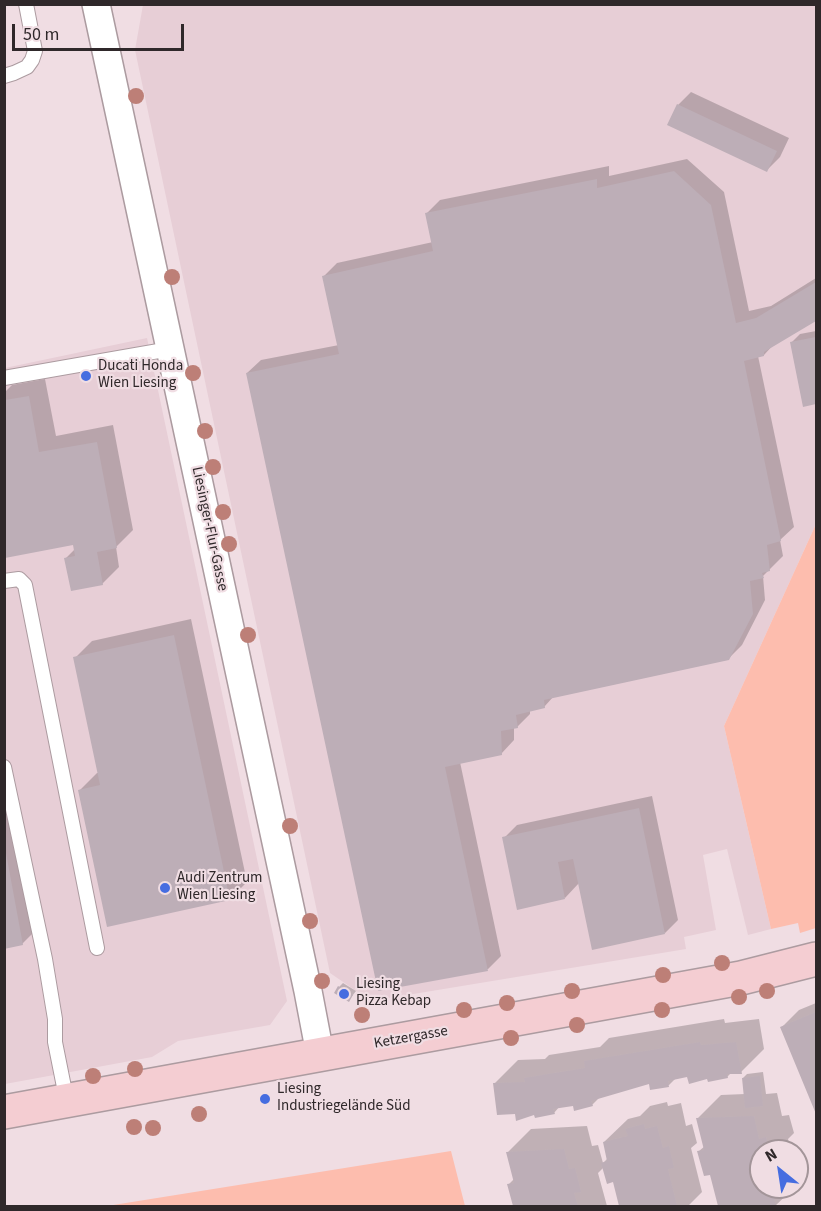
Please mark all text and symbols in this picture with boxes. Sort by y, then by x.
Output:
scale bar [15,12,188,50]
text: 50 m [23,22,59,47]
place label: Ducati Honda Wien Liesing [98,358,183,393]
marker: Ducati Honda Wien Liesing [79,369,93,383]
street label: Liesinger-Flur-Gasse [187,465,231,593]
place label: Audi Zentrum Wien Liesing [177,870,263,905]
marker: Audi Zentrum Wien Liesing [158,881,172,895]
place label: Liesing Pizza Kebap [356,976,431,1011]
marker: Liesing Pizza Kebap [337,987,351,1001]
street label: Ketzergasse [373,1023,449,1053]
place label: Liesing Industriegelände Süd [277,1081,411,1116]
marker: Liesing Industriegelände Süd [258,1092,272,1106]
north arrow [749,1139,809,1199]
text: N [761,1143,781,1167]

